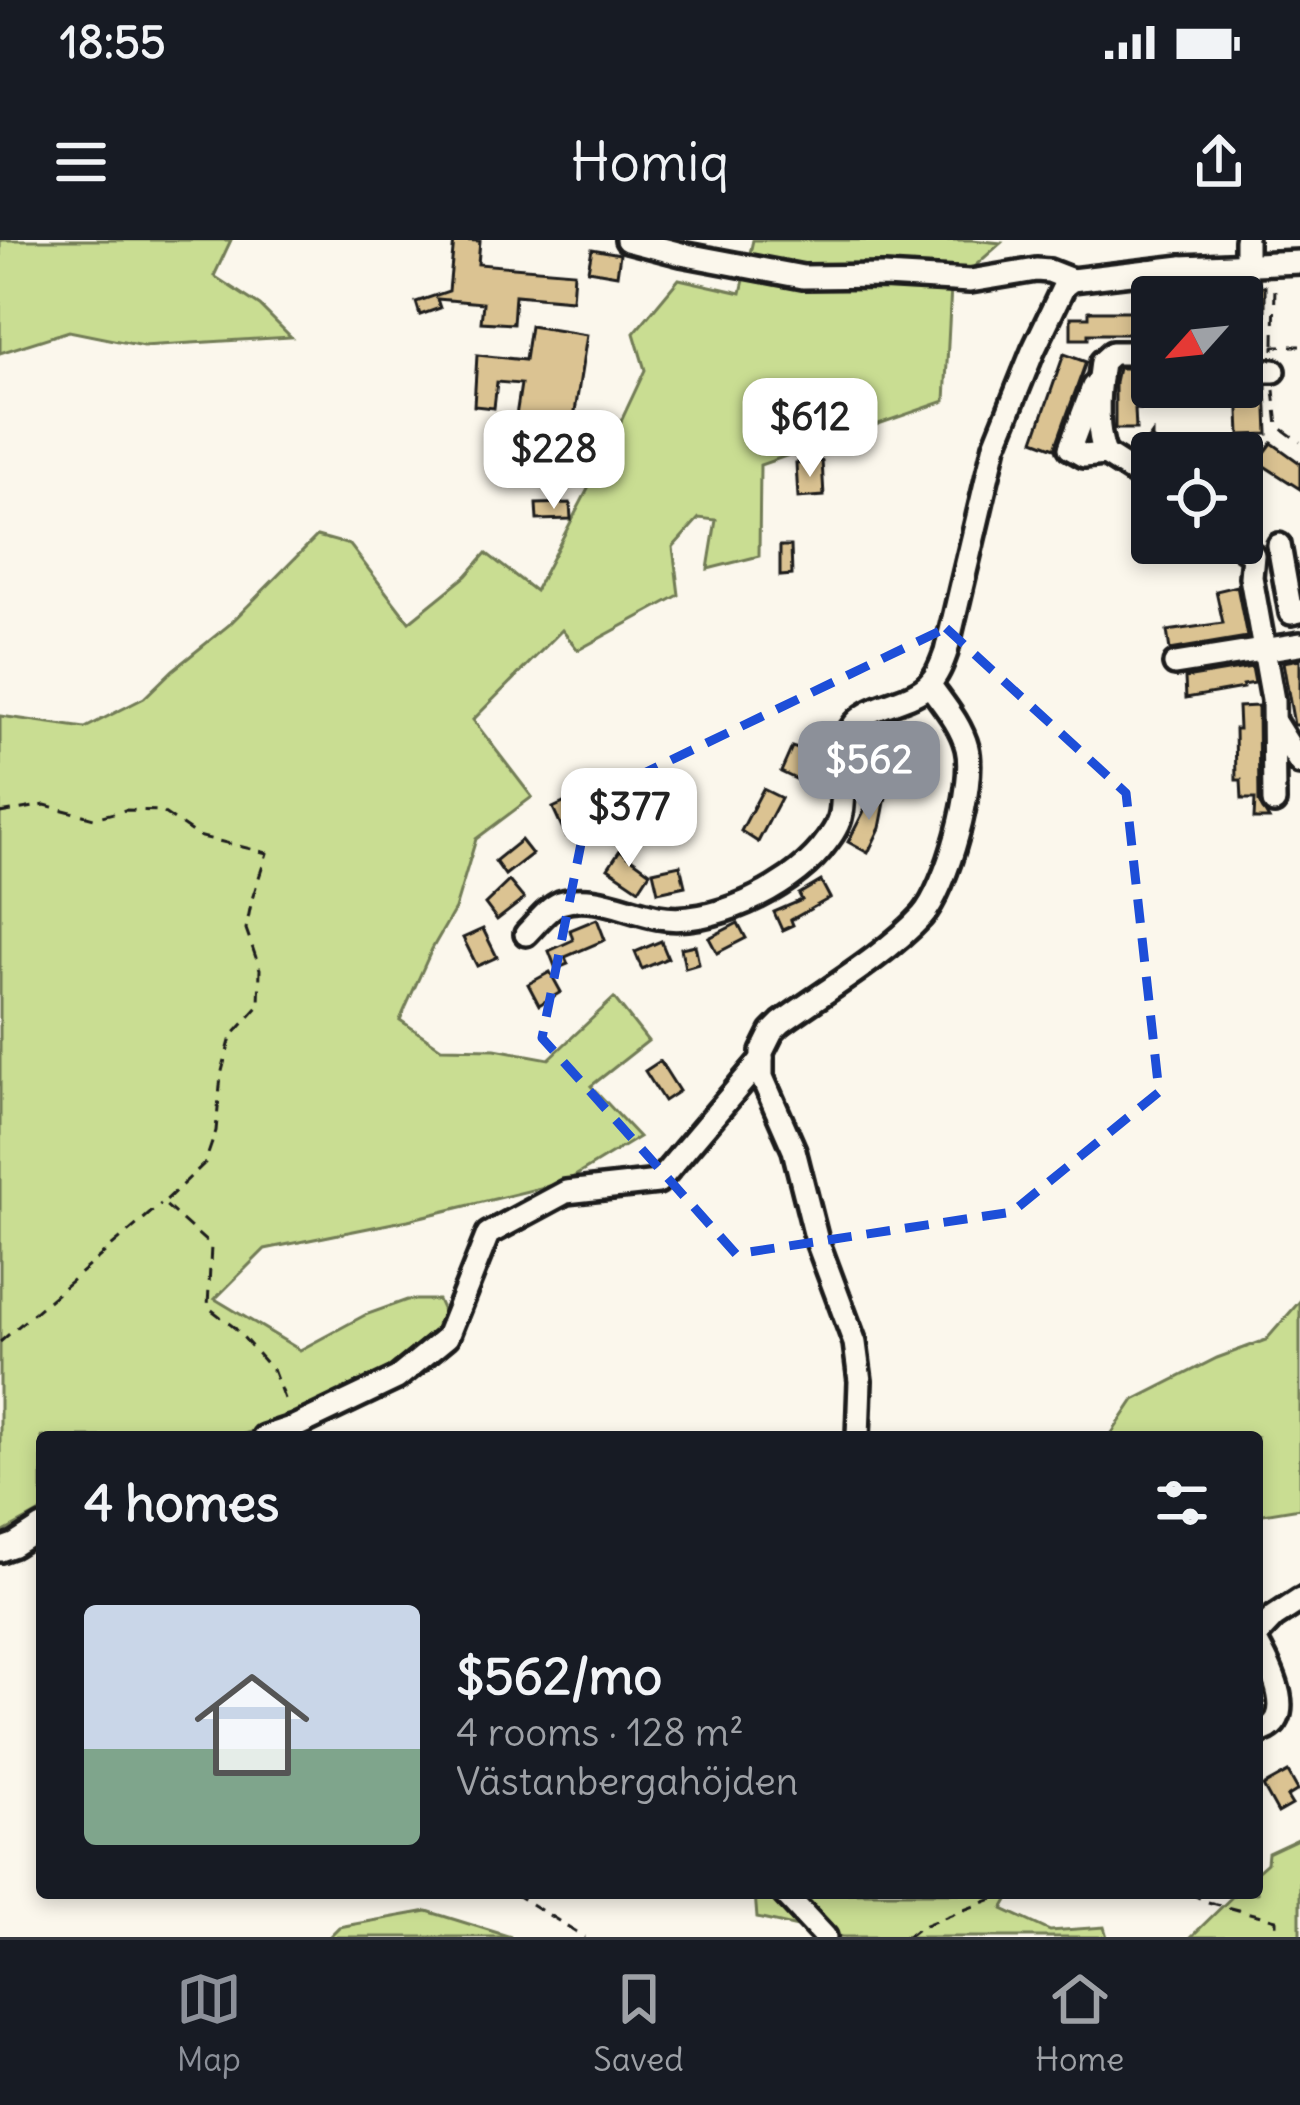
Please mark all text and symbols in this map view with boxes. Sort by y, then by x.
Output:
text: 18:55 [60,14,166,70]
text: Homiq [571,128,729,196]
icon: menu [48,129,114,195]
icon: share [1186,129,1252,195]
north arrow [1131,276,1263,408]
map controls [1131,276,1263,564]
pin: $612 [739,378,881,480]
text: $612 [770,392,850,441]
pin: $228 [483,410,625,512]
text: $228 [511,424,597,473]
button: locate [1131,432,1263,564]
pin: $562 [798,721,940,823]
text: $562 [825,735,913,784]
pin: $377 [558,768,700,870]
text: $377 [588,782,670,831]
icon: filters [1149,1470,1215,1536]
text: 4 homes [84,1471,279,1535]
text: $562/mo [456,1644,662,1708]
icon: home [180,1653,324,1797]
text: 4 rooms · 128 m² [456,1708,744,1757]
text: Västanbergahöjden [456,1757,798,1806]
tab: Map [176,1966,242,2080]
tab: Saved [593,1966,684,2080]
tab: Home [1035,1966,1124,2080]

